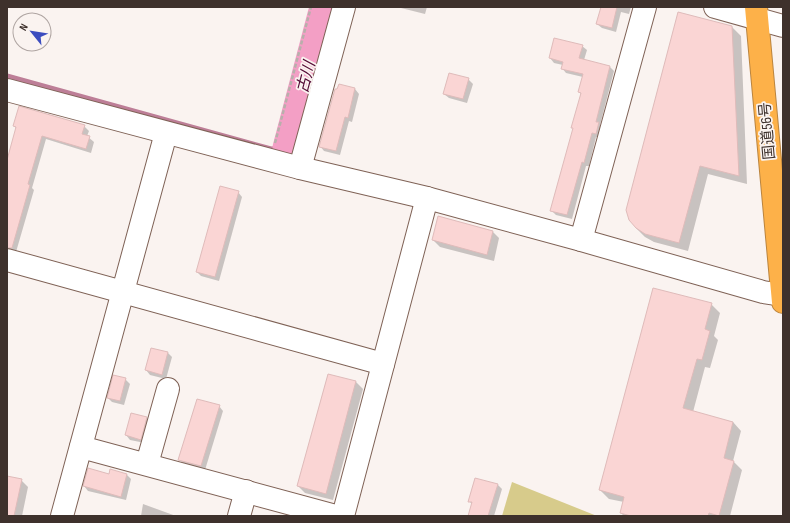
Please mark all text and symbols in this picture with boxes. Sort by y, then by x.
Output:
north arrow [12,12,52,52]
text: N [17,21,31,33]
water label: 古川 [293,58,320,95]
street label: 国道56号 [756,101,779,160]

